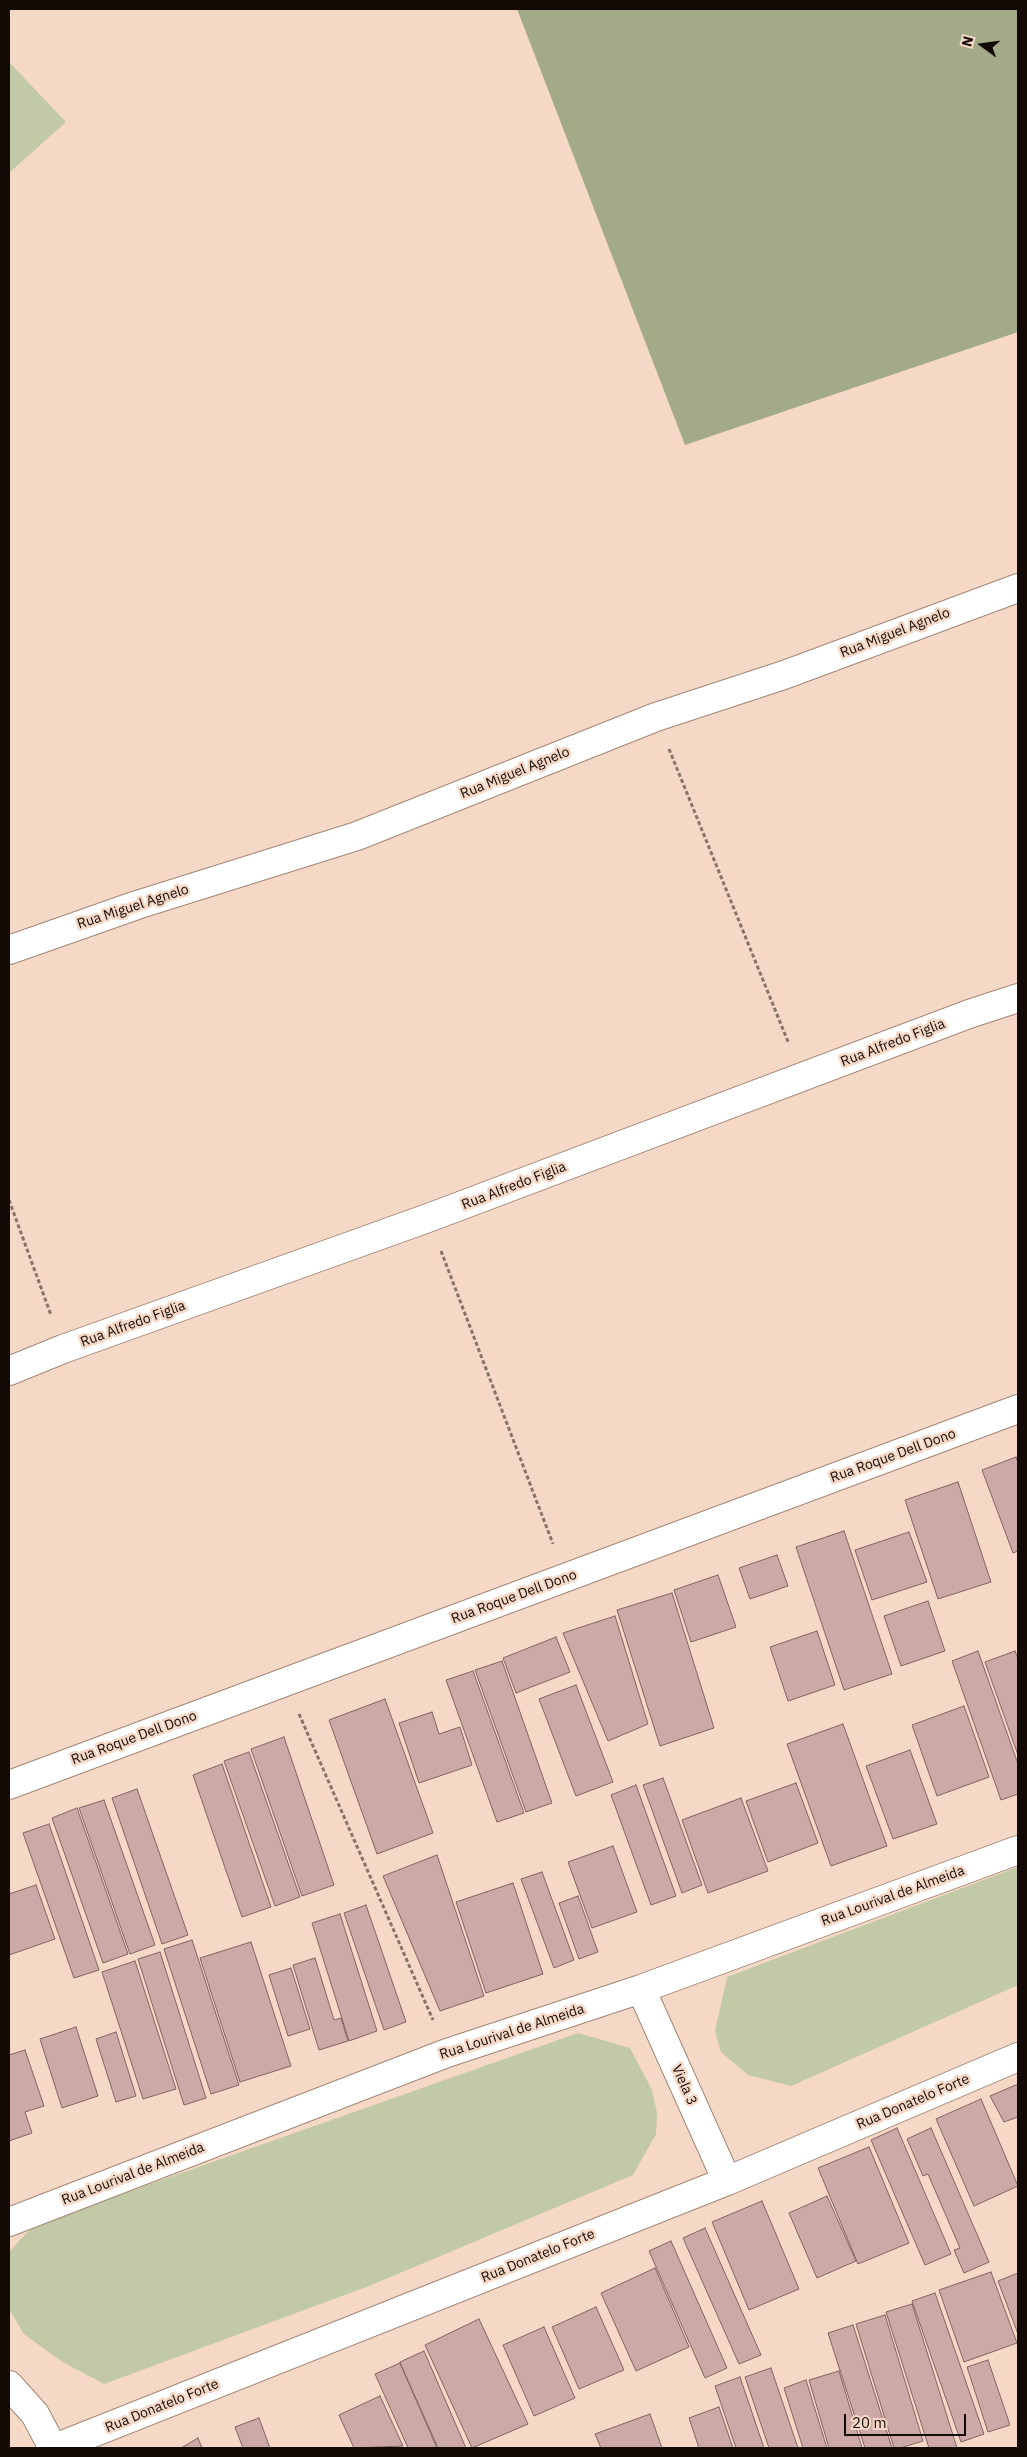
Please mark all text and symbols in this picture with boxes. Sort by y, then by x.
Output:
north arrow [957,20,1007,70]
text: N [957,34,977,48]
street label: Rua Miguel Agnelo [838,604,952,662]
street label: Rua Miguel Agnelo [458,743,572,803]
street label: Rua Miguel Agnelo [75,881,191,933]
street label: Rua Alfredo Figlia [838,1015,948,1071]
street label: Rua Alfredo Figlia [459,1158,569,1214]
street label: Rua Alfredo Figlia [78,1297,188,1351]
street label: Rua Roque Dell Dono [828,1425,958,1487]
street label: Rua Roque Dell Dono [449,1566,579,1628]
street label: Rua Roque Dell Dono [69,1707,199,1769]
street label: Rua Lourival de Almeida [819,1862,967,1930]
street label: Rua Lourival de Almeida [437,2001,587,2063]
street label: Viela 3 [668,2062,700,2108]
street label: Rua Donatelo Forte [854,2071,972,2133]
street label: Rua Lourival de Almeida [59,2139,207,2209]
street label: Rua Donatelo Forte [479,2226,597,2286]
street label: Rua Donatelo Forte [103,2376,221,2436]
scale bar [847,2404,970,2436]
text: 20 m [852,2413,887,2432]

